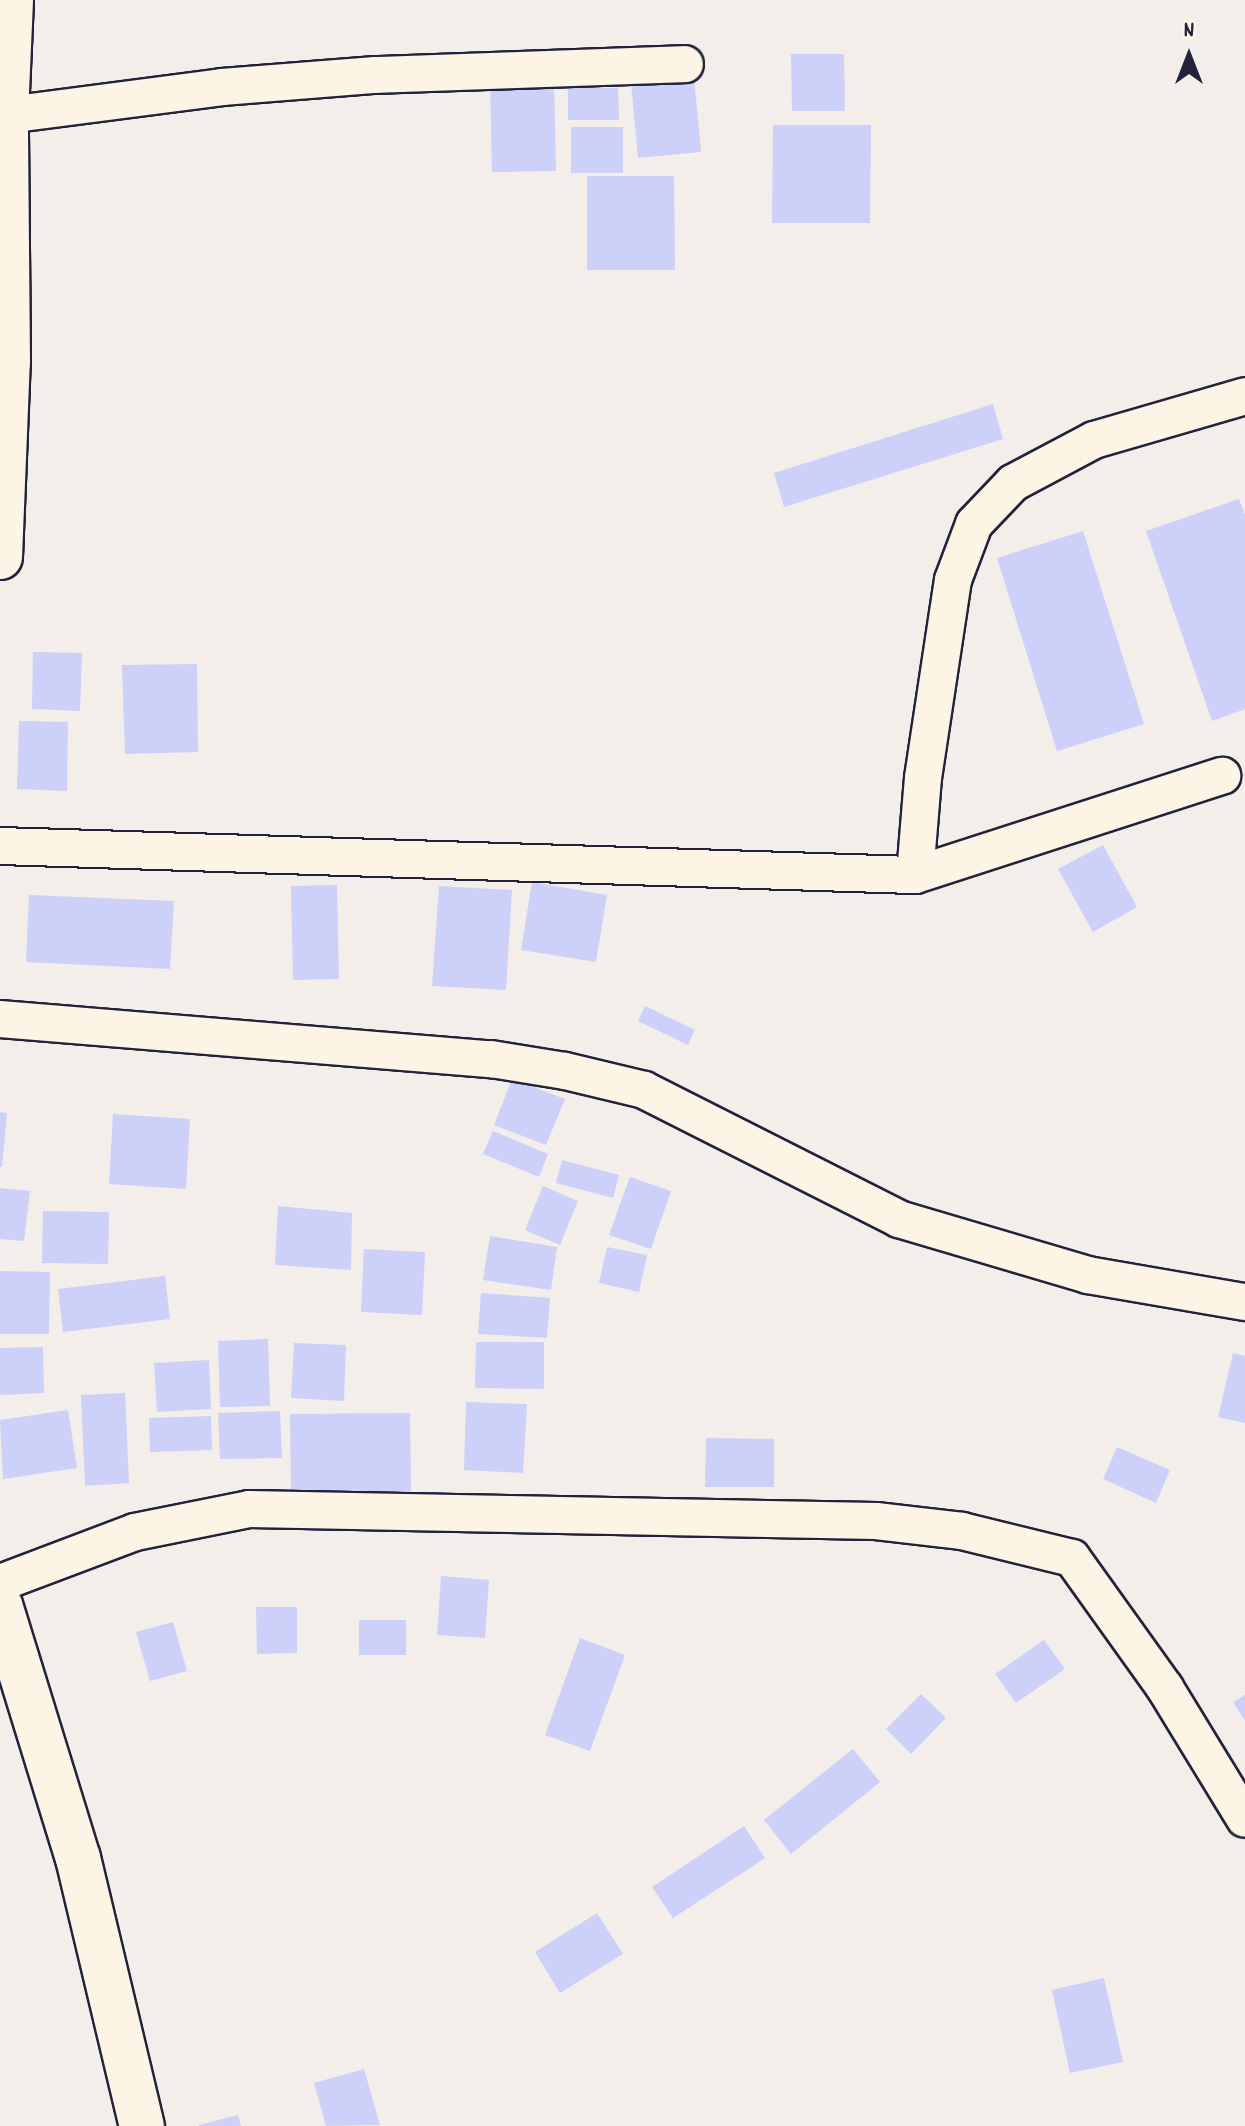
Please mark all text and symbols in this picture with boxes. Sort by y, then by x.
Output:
north arrow [1149,16,1229,96]
text: N [1184,16,1194,47]

